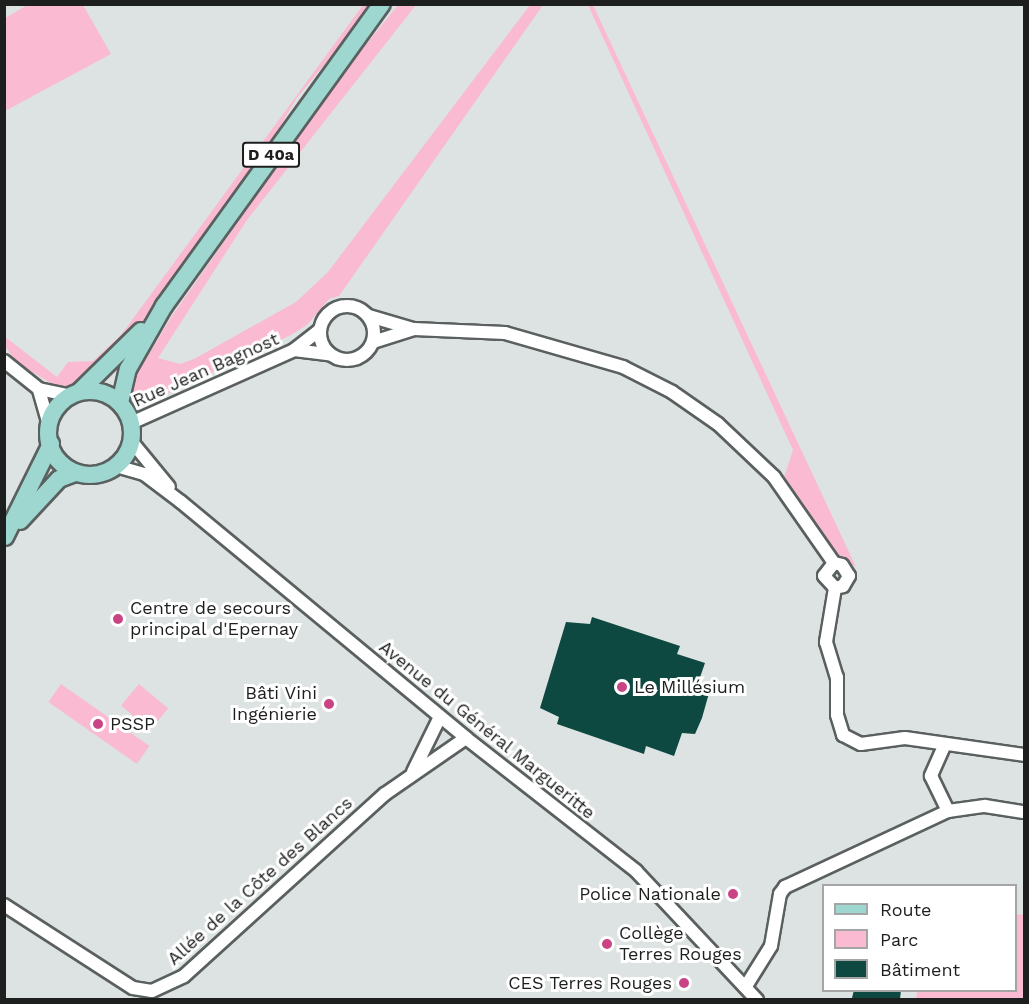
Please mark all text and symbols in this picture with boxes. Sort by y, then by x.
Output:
road number: D 40a [241,142,301,168]
street label: Rue Jean Bagnost [130,328,282,412]
place label: Centre de secours principal d'Epernay [130,598,299,640]
marker: Centre de secours principal d'Epernay [111,612,125,626]
street label: Avenue du Général Margueritte [374,636,600,824]
place label: Le Millésium [634,676,745,698]
marker: Le Millésium [615,680,629,694]
place label: Bâti Vini Ingénierie [232,683,317,726]
marker: Bâti Vini Ingénierie [322,697,336,711]
place label: PSSP [110,713,155,735]
marker: PSSP [91,717,105,731]
street label: Allée de la Côte des Blancs [163,792,357,970]
place label: Police Nationale [579,883,721,905]
legend [822,884,1017,992]
marker: Police Nationale [726,887,740,901]
text: Route [880,899,932,920]
place label: Collège Terres Rouges [619,923,742,966]
text: Parc [880,929,918,950]
marker: Collège Terres Rouges [600,937,614,951]
text: Bâtiment [880,959,960,980]
place label: CES Terres Rouges [508,972,672,994]
marker: CES Terres Rouges [677,976,691,990]

